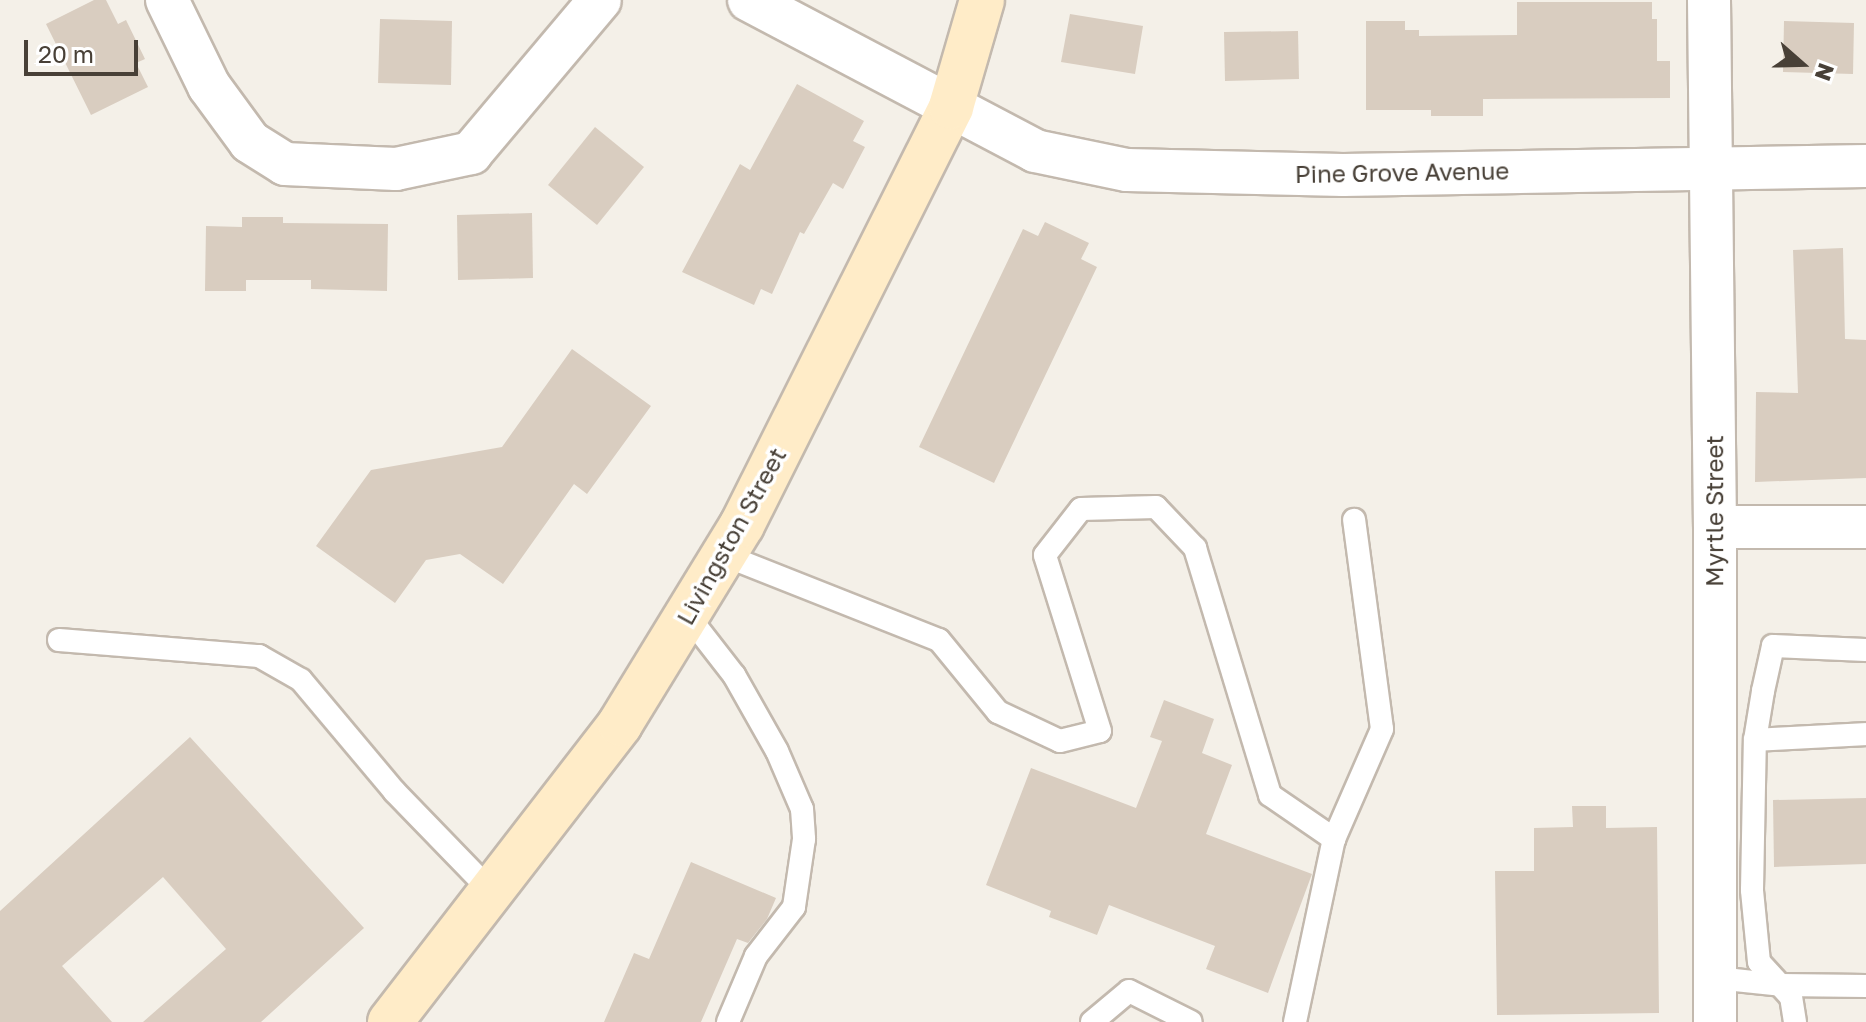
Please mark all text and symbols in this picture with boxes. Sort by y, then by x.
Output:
scale bar [28,24,142,74]
north arrow [1762,24,1842,104]
text: 20 m [38,39,94,68]
text: N [1809,60,1841,85]
street label: Pine Grove Avenue [1295,156,1509,188]
street label: Myrtle Street [1700,435,1728,587]
street label: Livingston Street [670,442,792,630]

